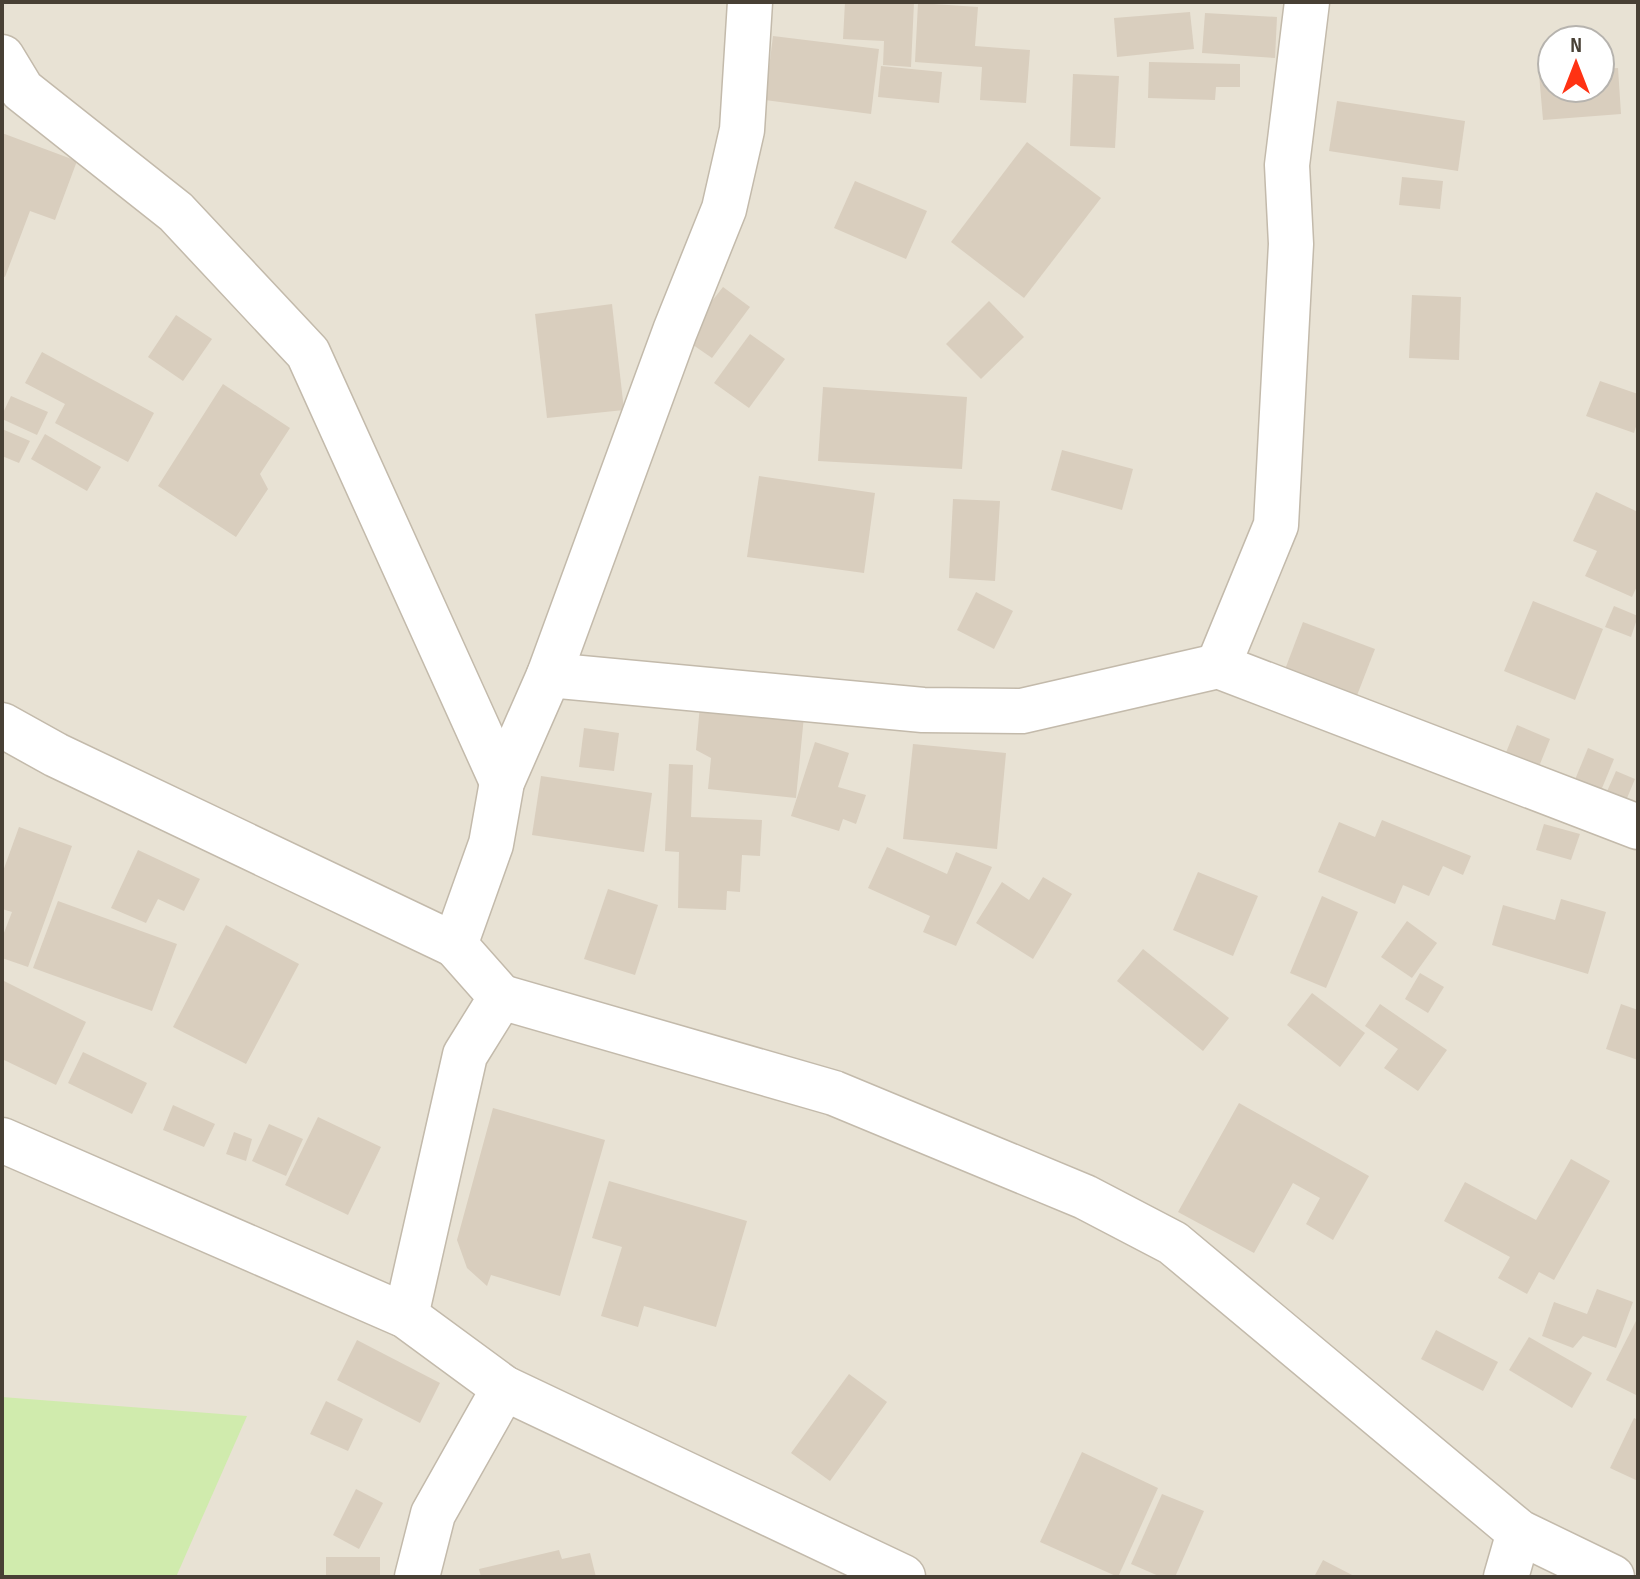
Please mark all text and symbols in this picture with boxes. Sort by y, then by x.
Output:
north arrow [1536,24,1616,104]
text: N [1570,32,1582,59]

